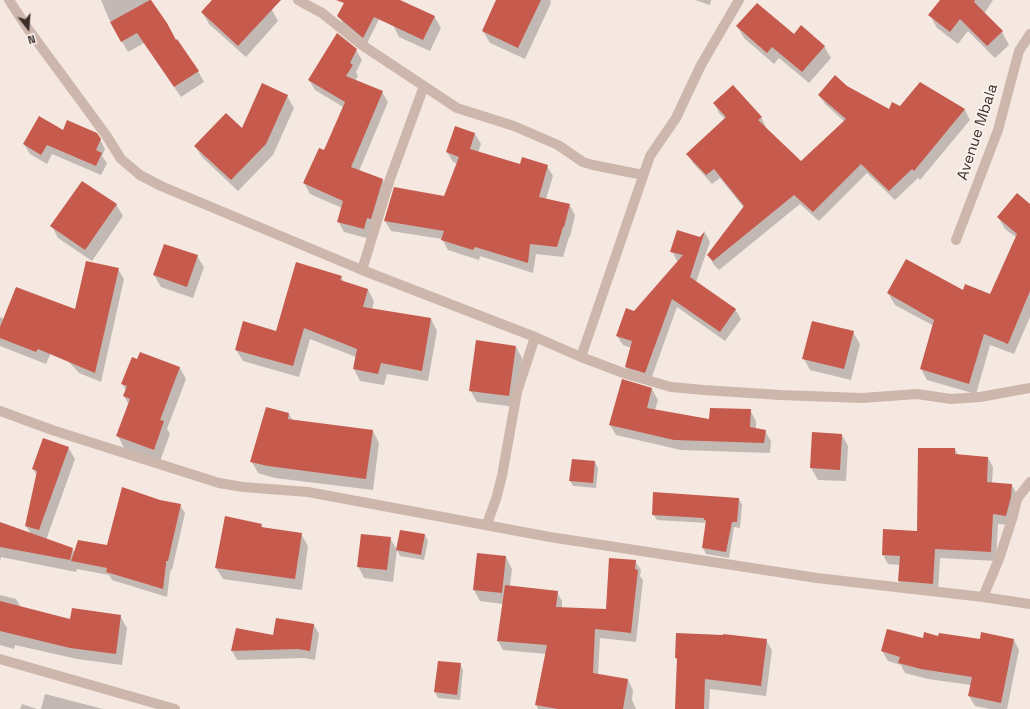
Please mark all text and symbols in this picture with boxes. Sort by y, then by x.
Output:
north arrow [8,8,48,48]
text: N [26,32,37,47]
street label: Avenue Mbala [954,81,1002,183]

